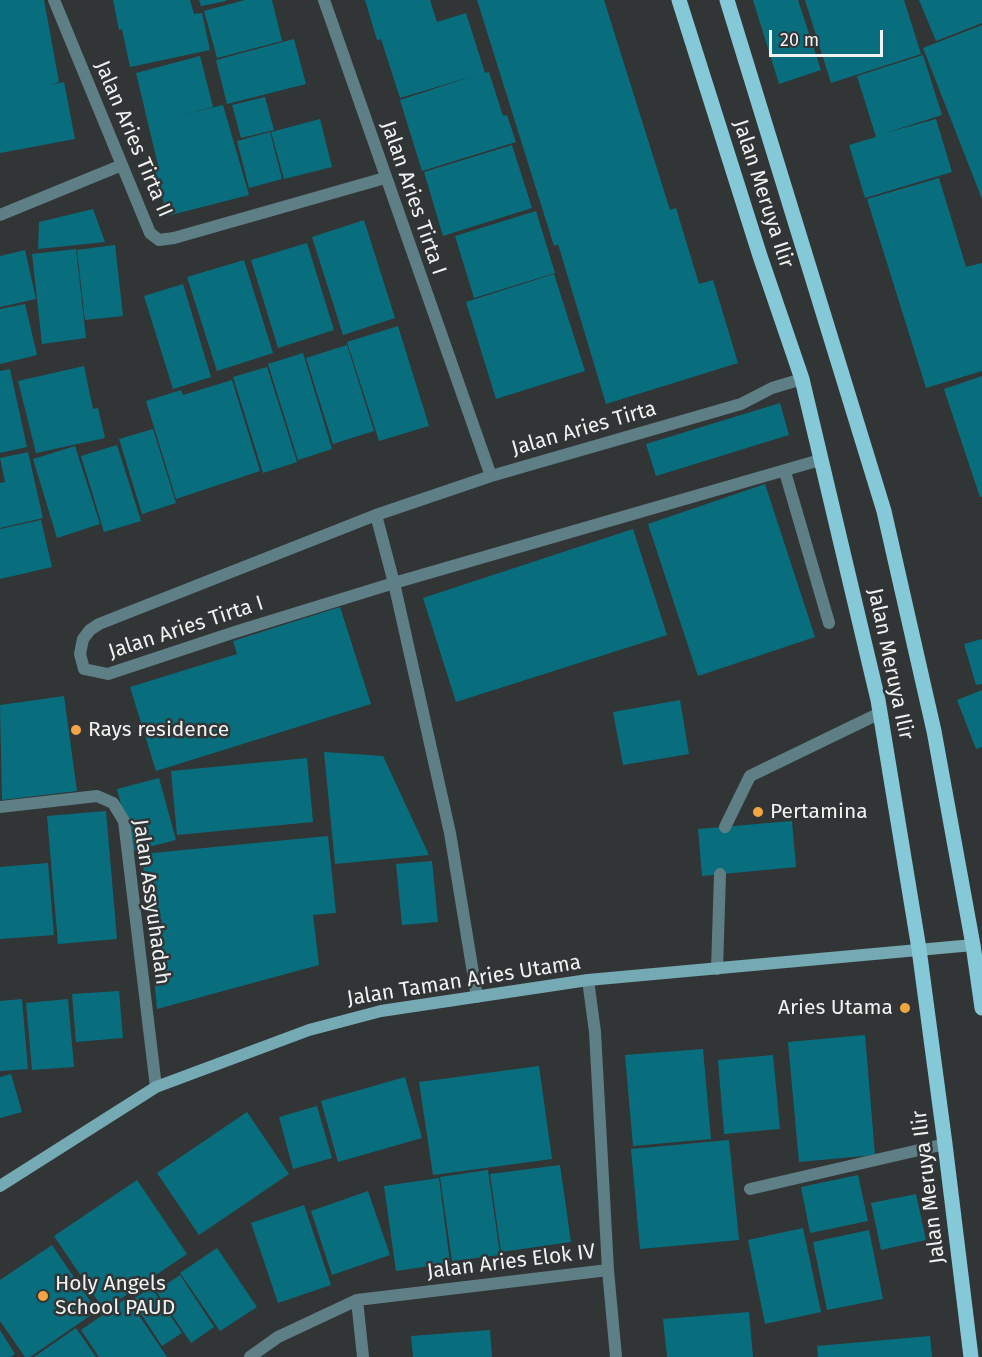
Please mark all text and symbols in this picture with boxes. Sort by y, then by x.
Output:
scale bar [772,18,886,56]
text: 20 m [780,29,819,51]
street label: Jalan Aries Tirta II [89,57,177,221]
street label: Jalan Meruya Ilir [727,117,799,271]
street label: Jalan Aries Tirta I [375,118,451,278]
street label: Jalan Aries Tirta [509,396,659,462]
street label: Jalan Meruya Ilir [862,586,918,742]
street label: Jalan Aries Tirta I [105,591,267,665]
place label: Rays residence [88,717,229,743]
marker: Rays residence [69,723,83,737]
place label: Pertamina [770,799,868,825]
marker: Pertamina [751,805,765,819]
street label: Jalan Assyuhadah [127,818,175,986]
street label: Jalan Taman Aries Utama [345,950,583,1012]
place label: Aries Utama [778,995,893,1021]
marker: Aries Utama [898,1001,912,1015]
street label: Jalan Meruya Ilir [907,1109,951,1265]
street label: Jalan Aries Elok IV [425,1239,597,1285]
place label: Holy Angels School PAUD [55,1271,175,1321]
marker: Holy Angels School PAUD [36,1289,50,1303]

